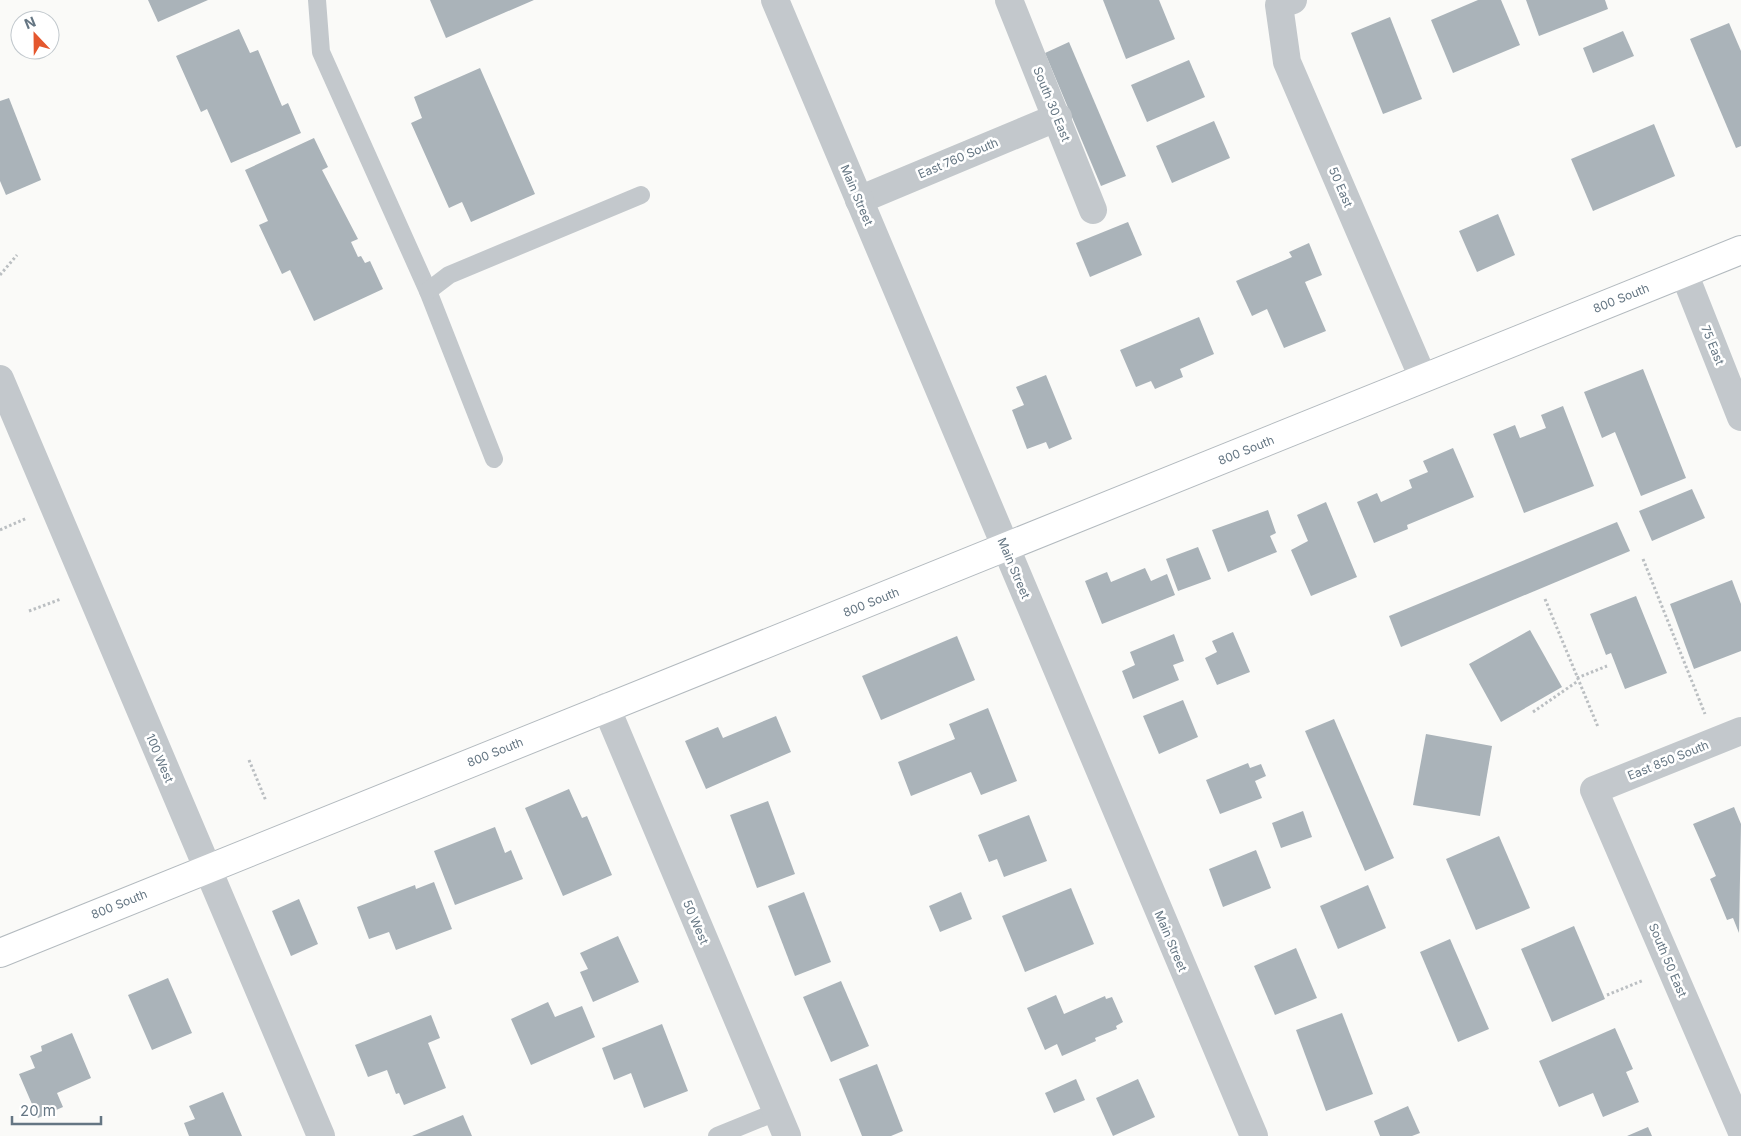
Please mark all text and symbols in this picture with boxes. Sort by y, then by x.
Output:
north arrow [10,10,60,60]
text: N [22,13,38,32]
street label: South 30 East [1030,65,1074,143]
street label: East 760 South [916,134,1000,182]
street label: Main Street [837,162,877,228]
street label: 50 East [1326,165,1356,210]
street label: 800 South [1591,280,1651,316]
street label: 75 East [1698,323,1728,367]
street label: 800 South [1216,432,1276,468]
street label: Main Street [994,535,1034,601]
street label: 800 South [841,584,901,620]
street label: 100 West [143,731,177,785]
street label: 800 South [465,734,525,770]
street label: East 850 South [1625,737,1711,783]
street label: 800 South [89,886,149,922]
street label: 50 West [680,898,712,946]
street label: Main Street [1151,908,1191,974]
street label: South 50 East [1646,921,1690,999]
scale bar [12,1094,101,1126]
text: 20 m [20,1101,56,1120]

